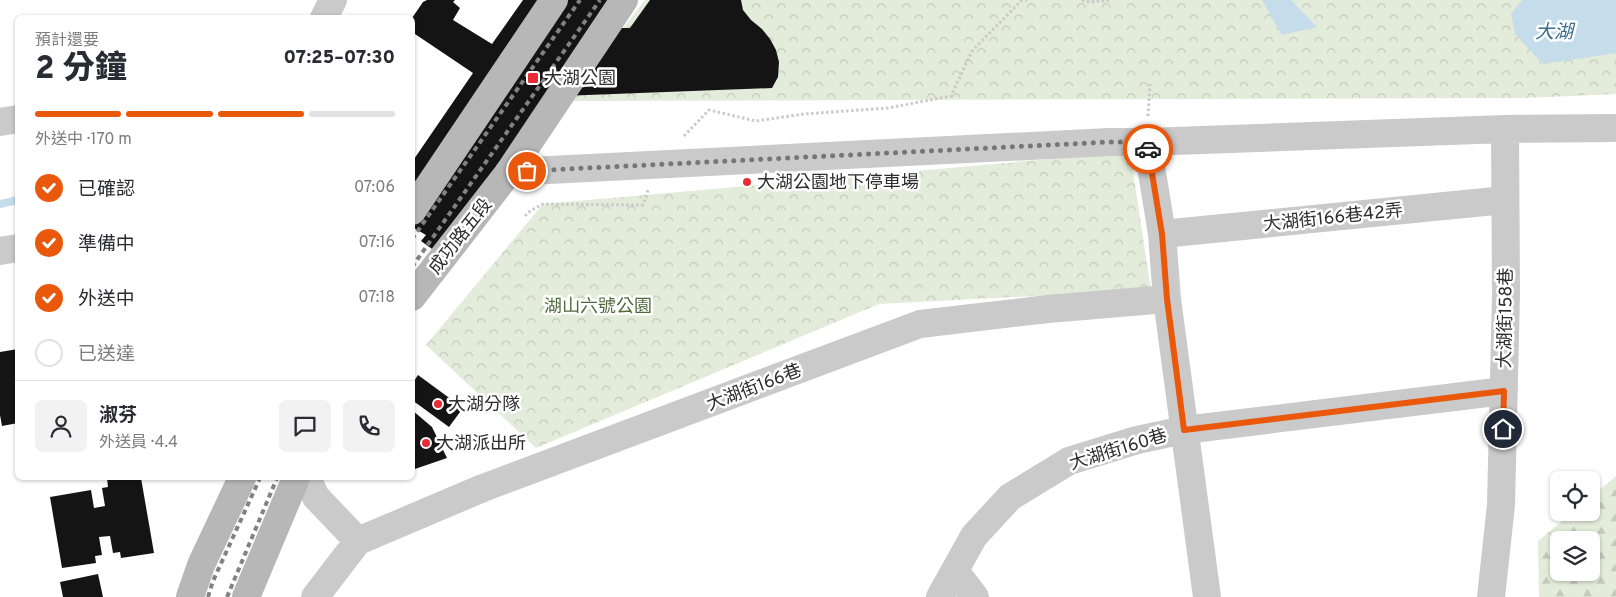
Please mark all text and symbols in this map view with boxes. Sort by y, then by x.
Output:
water label: 大湖 [1535,21,1576,45]
text: 預計還要 [35,31,99,51]
text: 07:25–07:30 [284,46,395,70]
text: 2 分鐘 [35,50,127,90]
place label: 大湖公園 [544,68,616,91]
marker: 大湖公園 [526,71,540,85]
courier [1123,124,1173,174]
text: 外送中 · 170 m [35,130,132,150]
icon: car [1134,135,1162,163]
pin [506,150,548,192]
icon: bag [513,157,541,185]
place label: 大湖公園地下停車場 [757,172,919,195]
icon: check [35,174,63,202]
marker: 大湖公園地下停車場 [741,176,753,188]
text: 已確認 [78,178,135,202]
text: 07:06 [354,178,395,198]
street label: 成功路五段 [424,194,498,279]
street label: 大湖街166巷42弄 [1262,200,1404,237]
icon: check [35,229,63,257]
text: 準備中 [78,233,135,257]
text: 07:16 [358,233,395,253]
street label: 大湖街158巷 [1494,267,1519,369]
icon: check [35,284,63,312]
text: 外送中 [78,288,135,312]
text: 07:18 [358,288,395,308]
park label: 湖山六號公園 [544,296,652,319]
text: 已送達 [78,343,135,367]
street label: 大湖街166巷 [704,360,805,417]
place label: 大湖分隊 [448,394,520,417]
marker: 大湖分隊 [432,398,444,410]
button: person [35,400,87,452]
button: chat [279,400,331,452]
button: phone [343,400,395,452]
text: 淑芬 [99,404,137,428]
pin [1482,408,1524,450]
icon: home [1489,415,1517,443]
street label: 大湖街160巷 [1067,425,1170,476]
text: 外送員 · 4.4 [99,433,178,453]
place label: 大湖派出所 [436,433,526,456]
marker: 大湖派出所 [420,437,432,449]
map controls [1550,471,1600,581]
button: locate [1550,471,1600,521]
button: layers [1550,531,1600,581]

